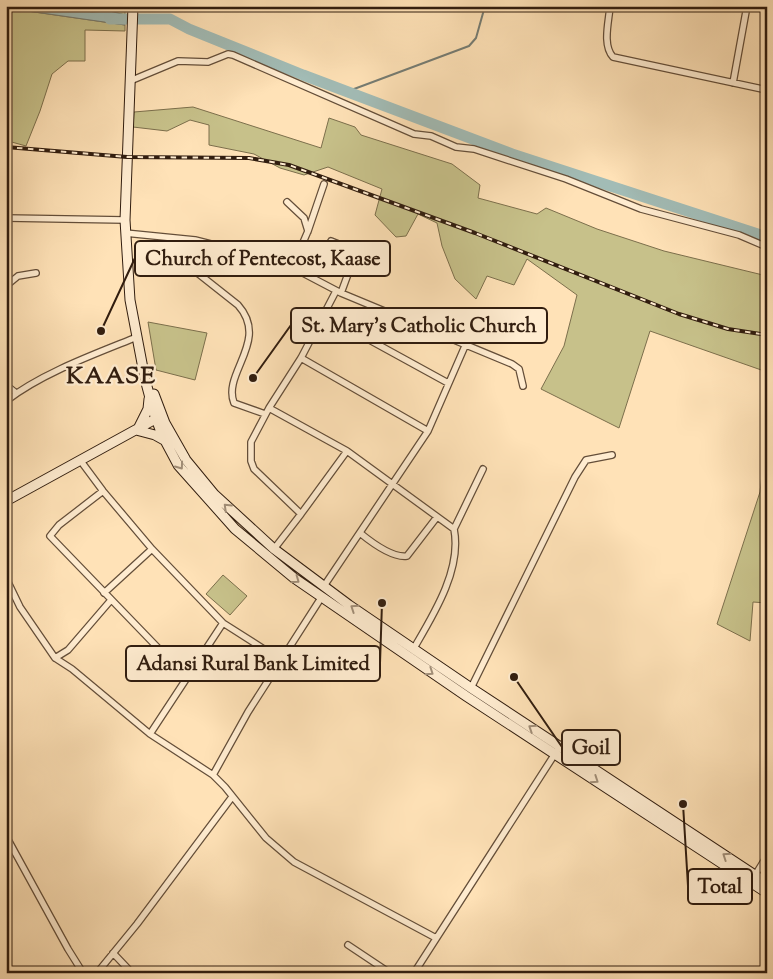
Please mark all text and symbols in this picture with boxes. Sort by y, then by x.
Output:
callout: Church of Pentecost, Kaase [135,241,390,276]
text: Church of Pentecost, Kaase [145,246,381,275]
callout: St. Mary's Catholic Church [291,308,547,343]
text: St. Mary's Catholic Church [301,313,537,342]
district label: KAASE [66,360,156,394]
one-way arrow [175,460,183,469]
one-way arrow [224,504,233,513]
one-way arrow [290,574,300,583]
one-way arrow [350,605,360,614]
callout: Adansi Rural Bank Limited [126,646,380,681]
text: Adansi Rural Bank Limited [136,651,370,680]
one-way arrow [424,666,434,675]
one-way arrow [528,725,538,734]
callout: Goil [562,730,620,765]
text: Goil [572,735,611,764]
one-way arrow [589,774,599,783]
one-way arrow [722,853,732,862]
callout: Total [688,869,752,904]
text: Total [698,874,743,903]

